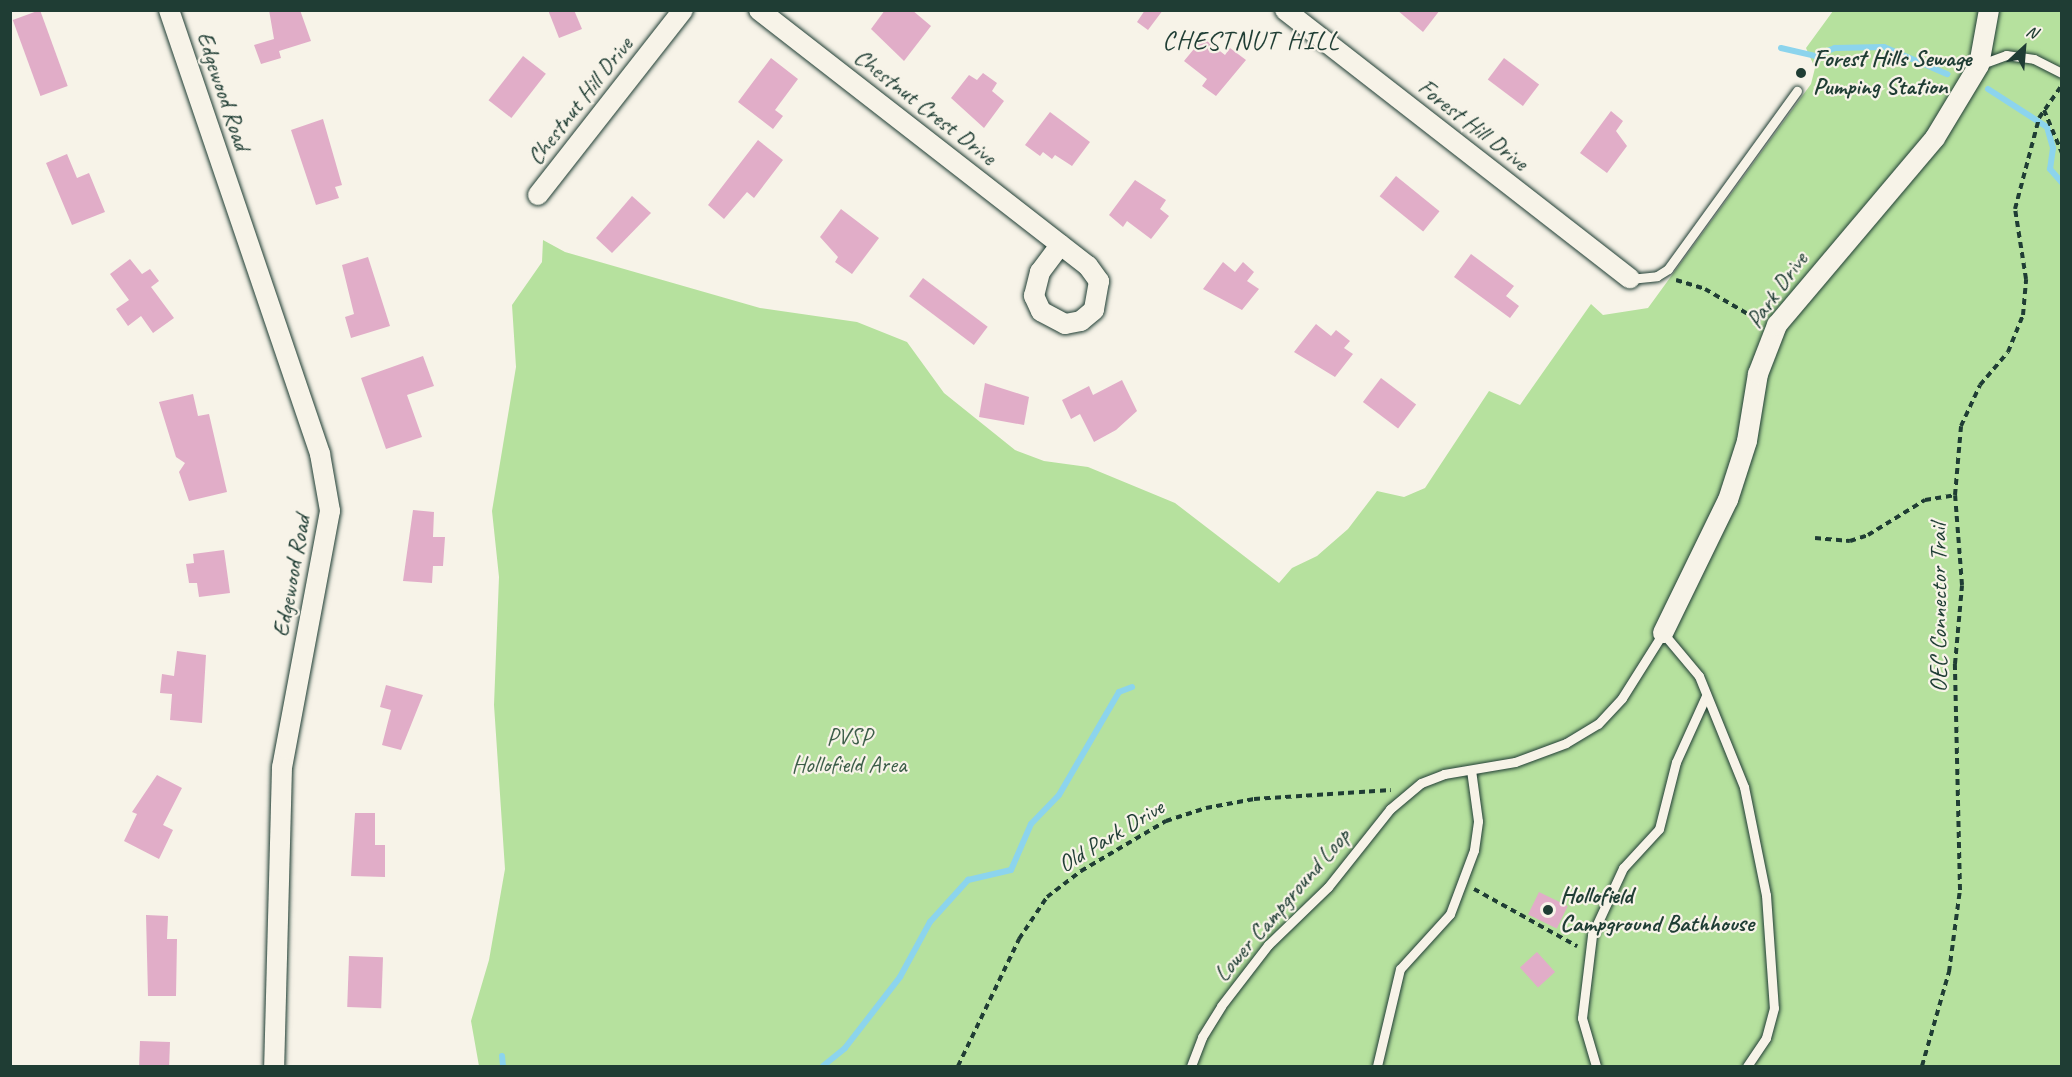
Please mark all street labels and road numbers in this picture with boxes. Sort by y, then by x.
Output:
street label: Edgewood Road [189,28,257,154]
street label: Chestnut Hill Drive [521,31,639,171]
street label: Chestnut Crest Drive [848,43,1002,171]
street label: Forest Hill Drive [1412,73,1534,177]
street label: Park Drive [1740,246,1814,334]
street label: Edgewood Road [267,513,317,639]
street label: OEC Connector Trail [1925,524,1953,692]
street label: Old Park Drive [1053,793,1169,879]
street label: Lower Campground Loop [1207,822,1357,988]

